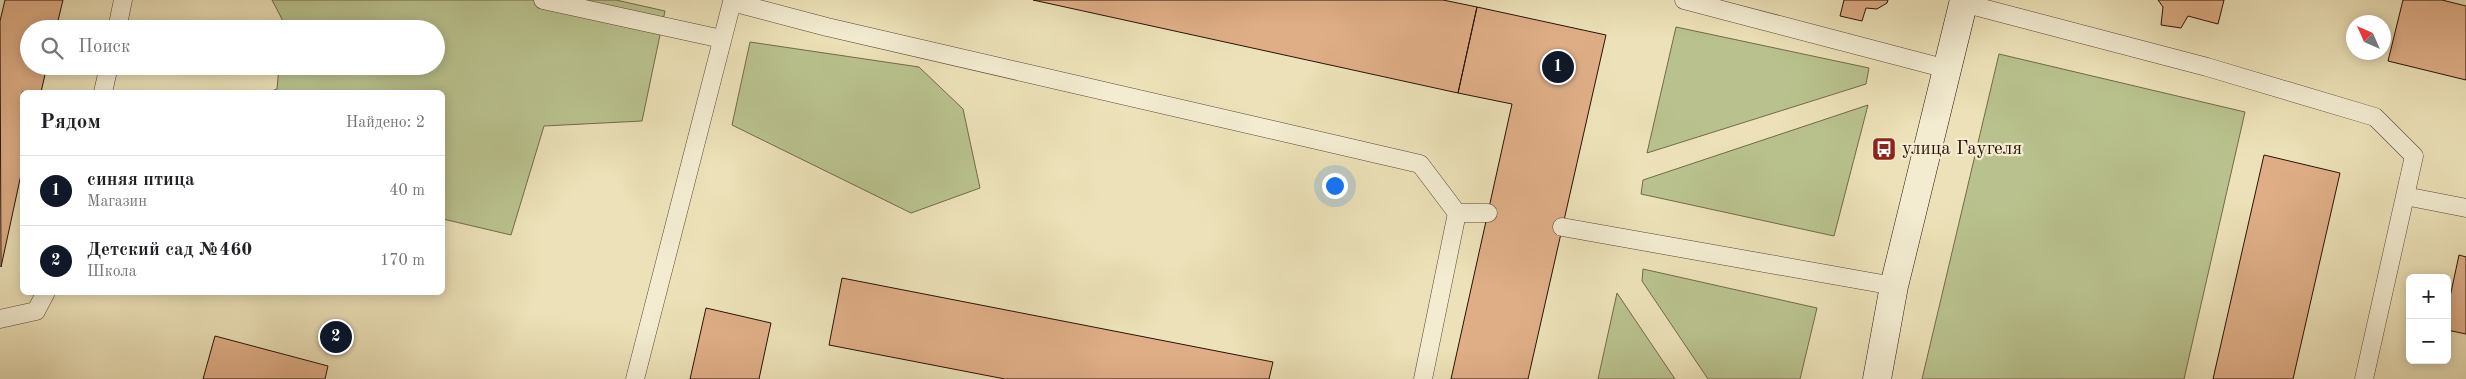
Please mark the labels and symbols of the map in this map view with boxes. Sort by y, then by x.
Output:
north arrow [2346,15,2391,60]
pin: 1 [1542,48,1574,86]
bus stop icon: улица Гаугеля [1871,136,1897,162]
place label: улица Гаугеля [1902,140,2022,159]
your location [1322,173,1348,199]
pin: 2 [320,318,352,356]

